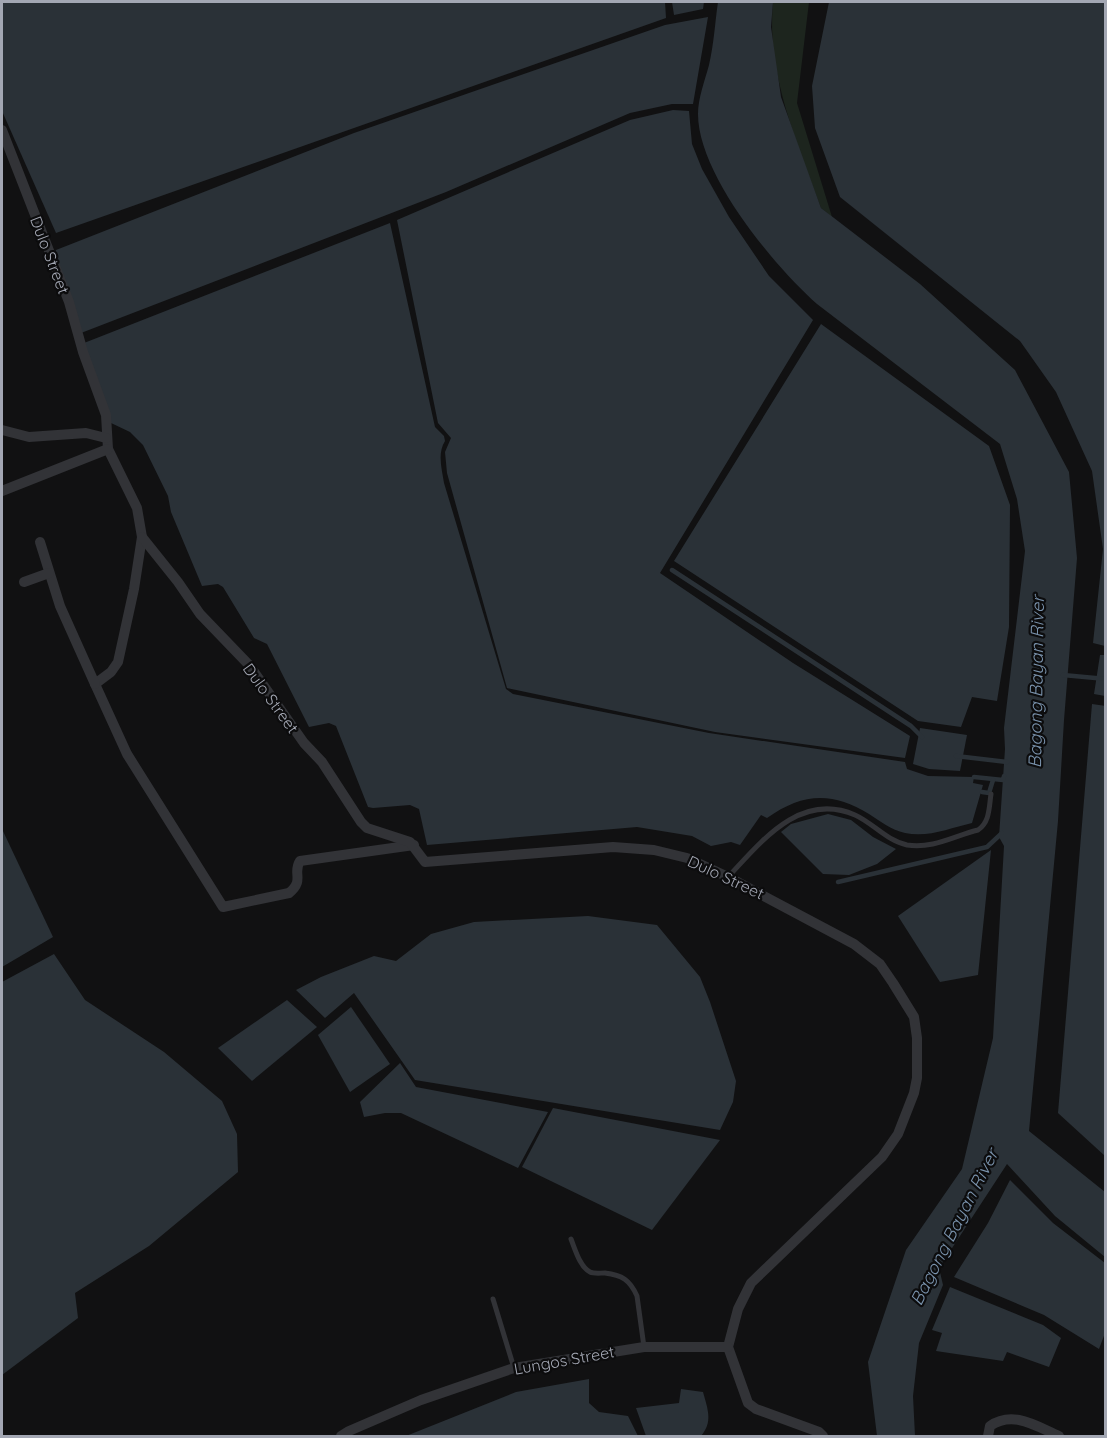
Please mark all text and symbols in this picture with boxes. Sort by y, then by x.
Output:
street label: Dulo Street [26,213,74,297]
water label: Bagong Bayan River [1023,594,1049,768]
street label: Dulo Street [239,659,303,737]
street label: Dulo Street [685,851,767,903]
water label: Bagong Bayan River [905,1143,1004,1309]
street label: Lungos Street [512,1341,616,1379]

